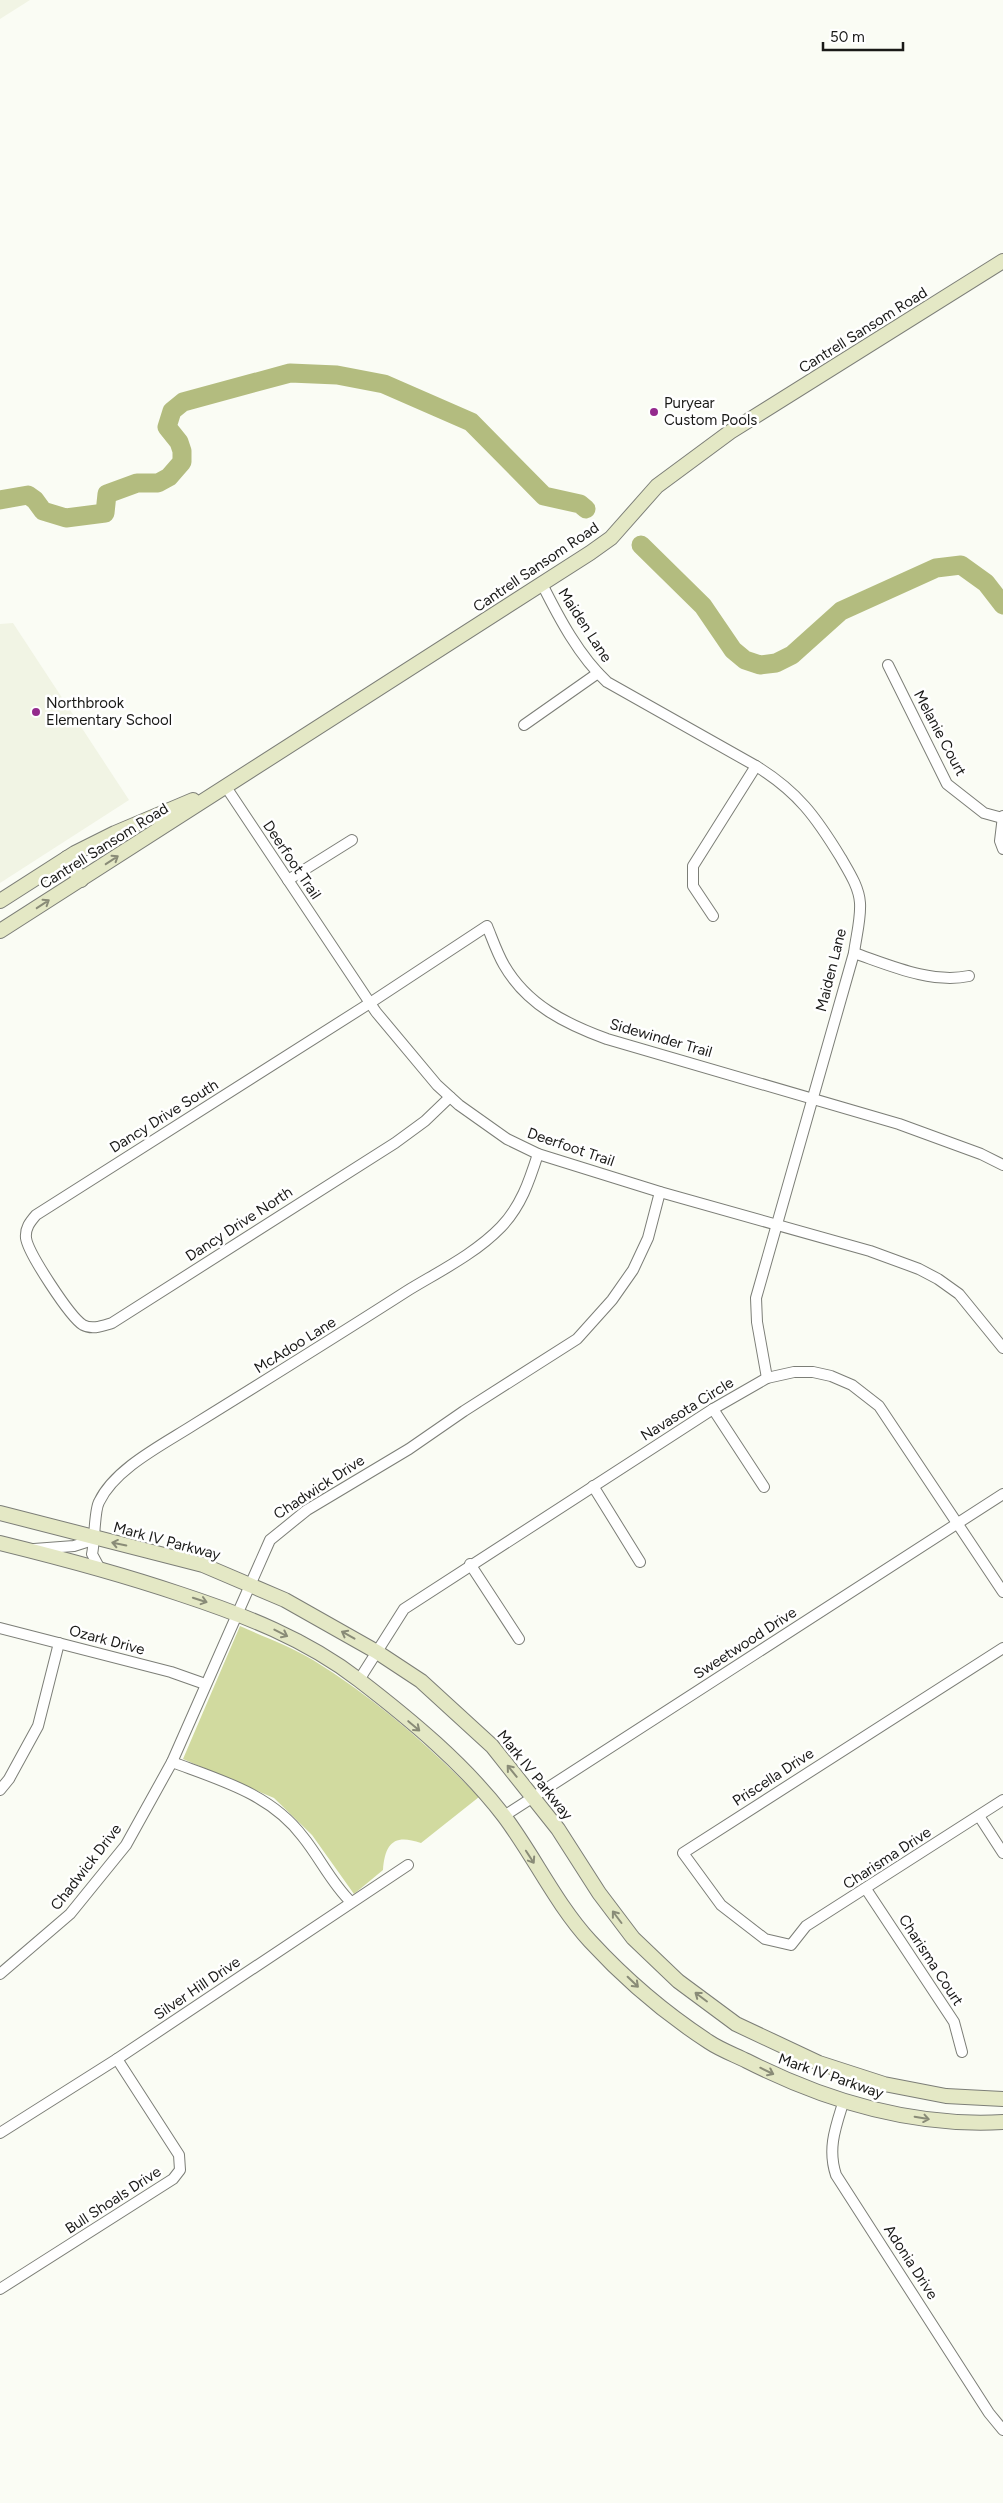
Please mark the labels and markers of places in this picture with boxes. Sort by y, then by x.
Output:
place label: Puryear Custom Pools [664,394,757,429]
marker: Puryear Custom Pools [648,406,660,418]
place label: Northbrook Elementary School [46,694,172,729]
marker: Northbrook Elementary School [30,706,42,718]

